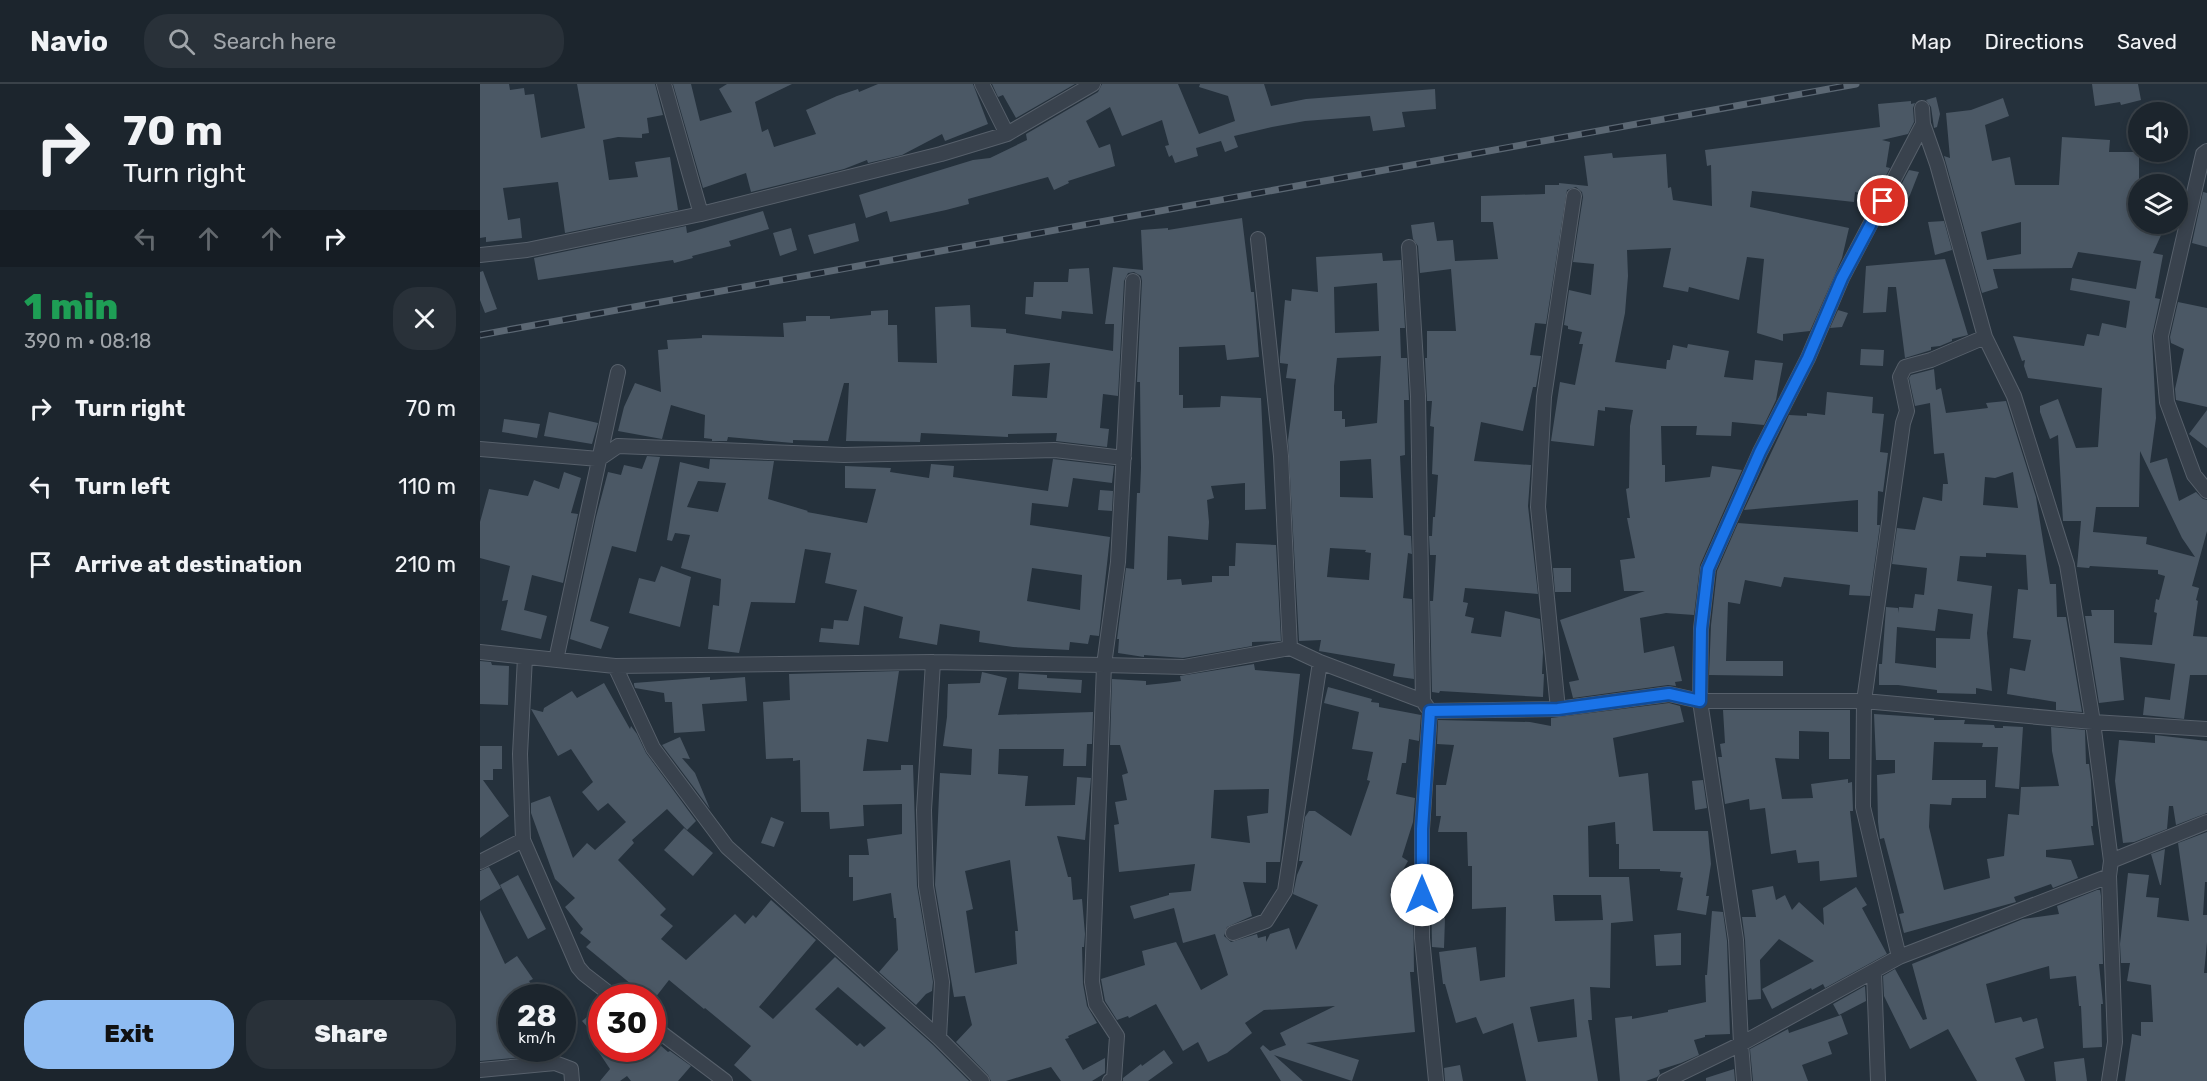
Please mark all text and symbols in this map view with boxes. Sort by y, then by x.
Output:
search box [144,14,564,68]
text: Navio [30,25,108,58]
icon: search [165,25,198,58]
text: Search here [213,28,336,55]
text: Map [1911,29,1952,54]
text: Directions [1985,29,2084,54]
text: Saved [2117,29,2177,54]
map controls [2128,102,2188,234]
button: sound [2128,102,2188,162]
text: 70 m [123,106,223,156]
icon: right [24,108,102,186]
text: Turn right [123,157,246,189]
button: layers [2128,174,2188,234]
pin [1857,175,1908,226]
icon: arrive [1866,184,1899,217]
icon: left [129,222,162,255]
icon: ahead [192,222,225,255]
icon: ahead [255,222,288,255]
icon: right [318,222,351,255]
text: 1 min [24,285,118,328]
button: close [393,287,456,350]
text: 390 m · 08:18 [24,329,151,353]
icon: right [24,392,57,425]
text: Turn right [75,395,185,422]
text: 70 m [406,395,456,422]
icon: left [24,470,57,503]
text: Turn left [75,473,170,500]
text: 110 m [398,473,456,500]
icon: arrive [24,548,57,581]
text: Arrive at destination [75,551,302,578]
text: 210 m [395,551,456,578]
position arrow [1390,863,1454,927]
speed limit sign: 30 [588,984,666,1062]
text: 28 [517,998,557,1034]
button: Exit [24,1000,234,1069]
button: Share [246,1000,456,1069]
text: km/h [518,1029,556,1047]

